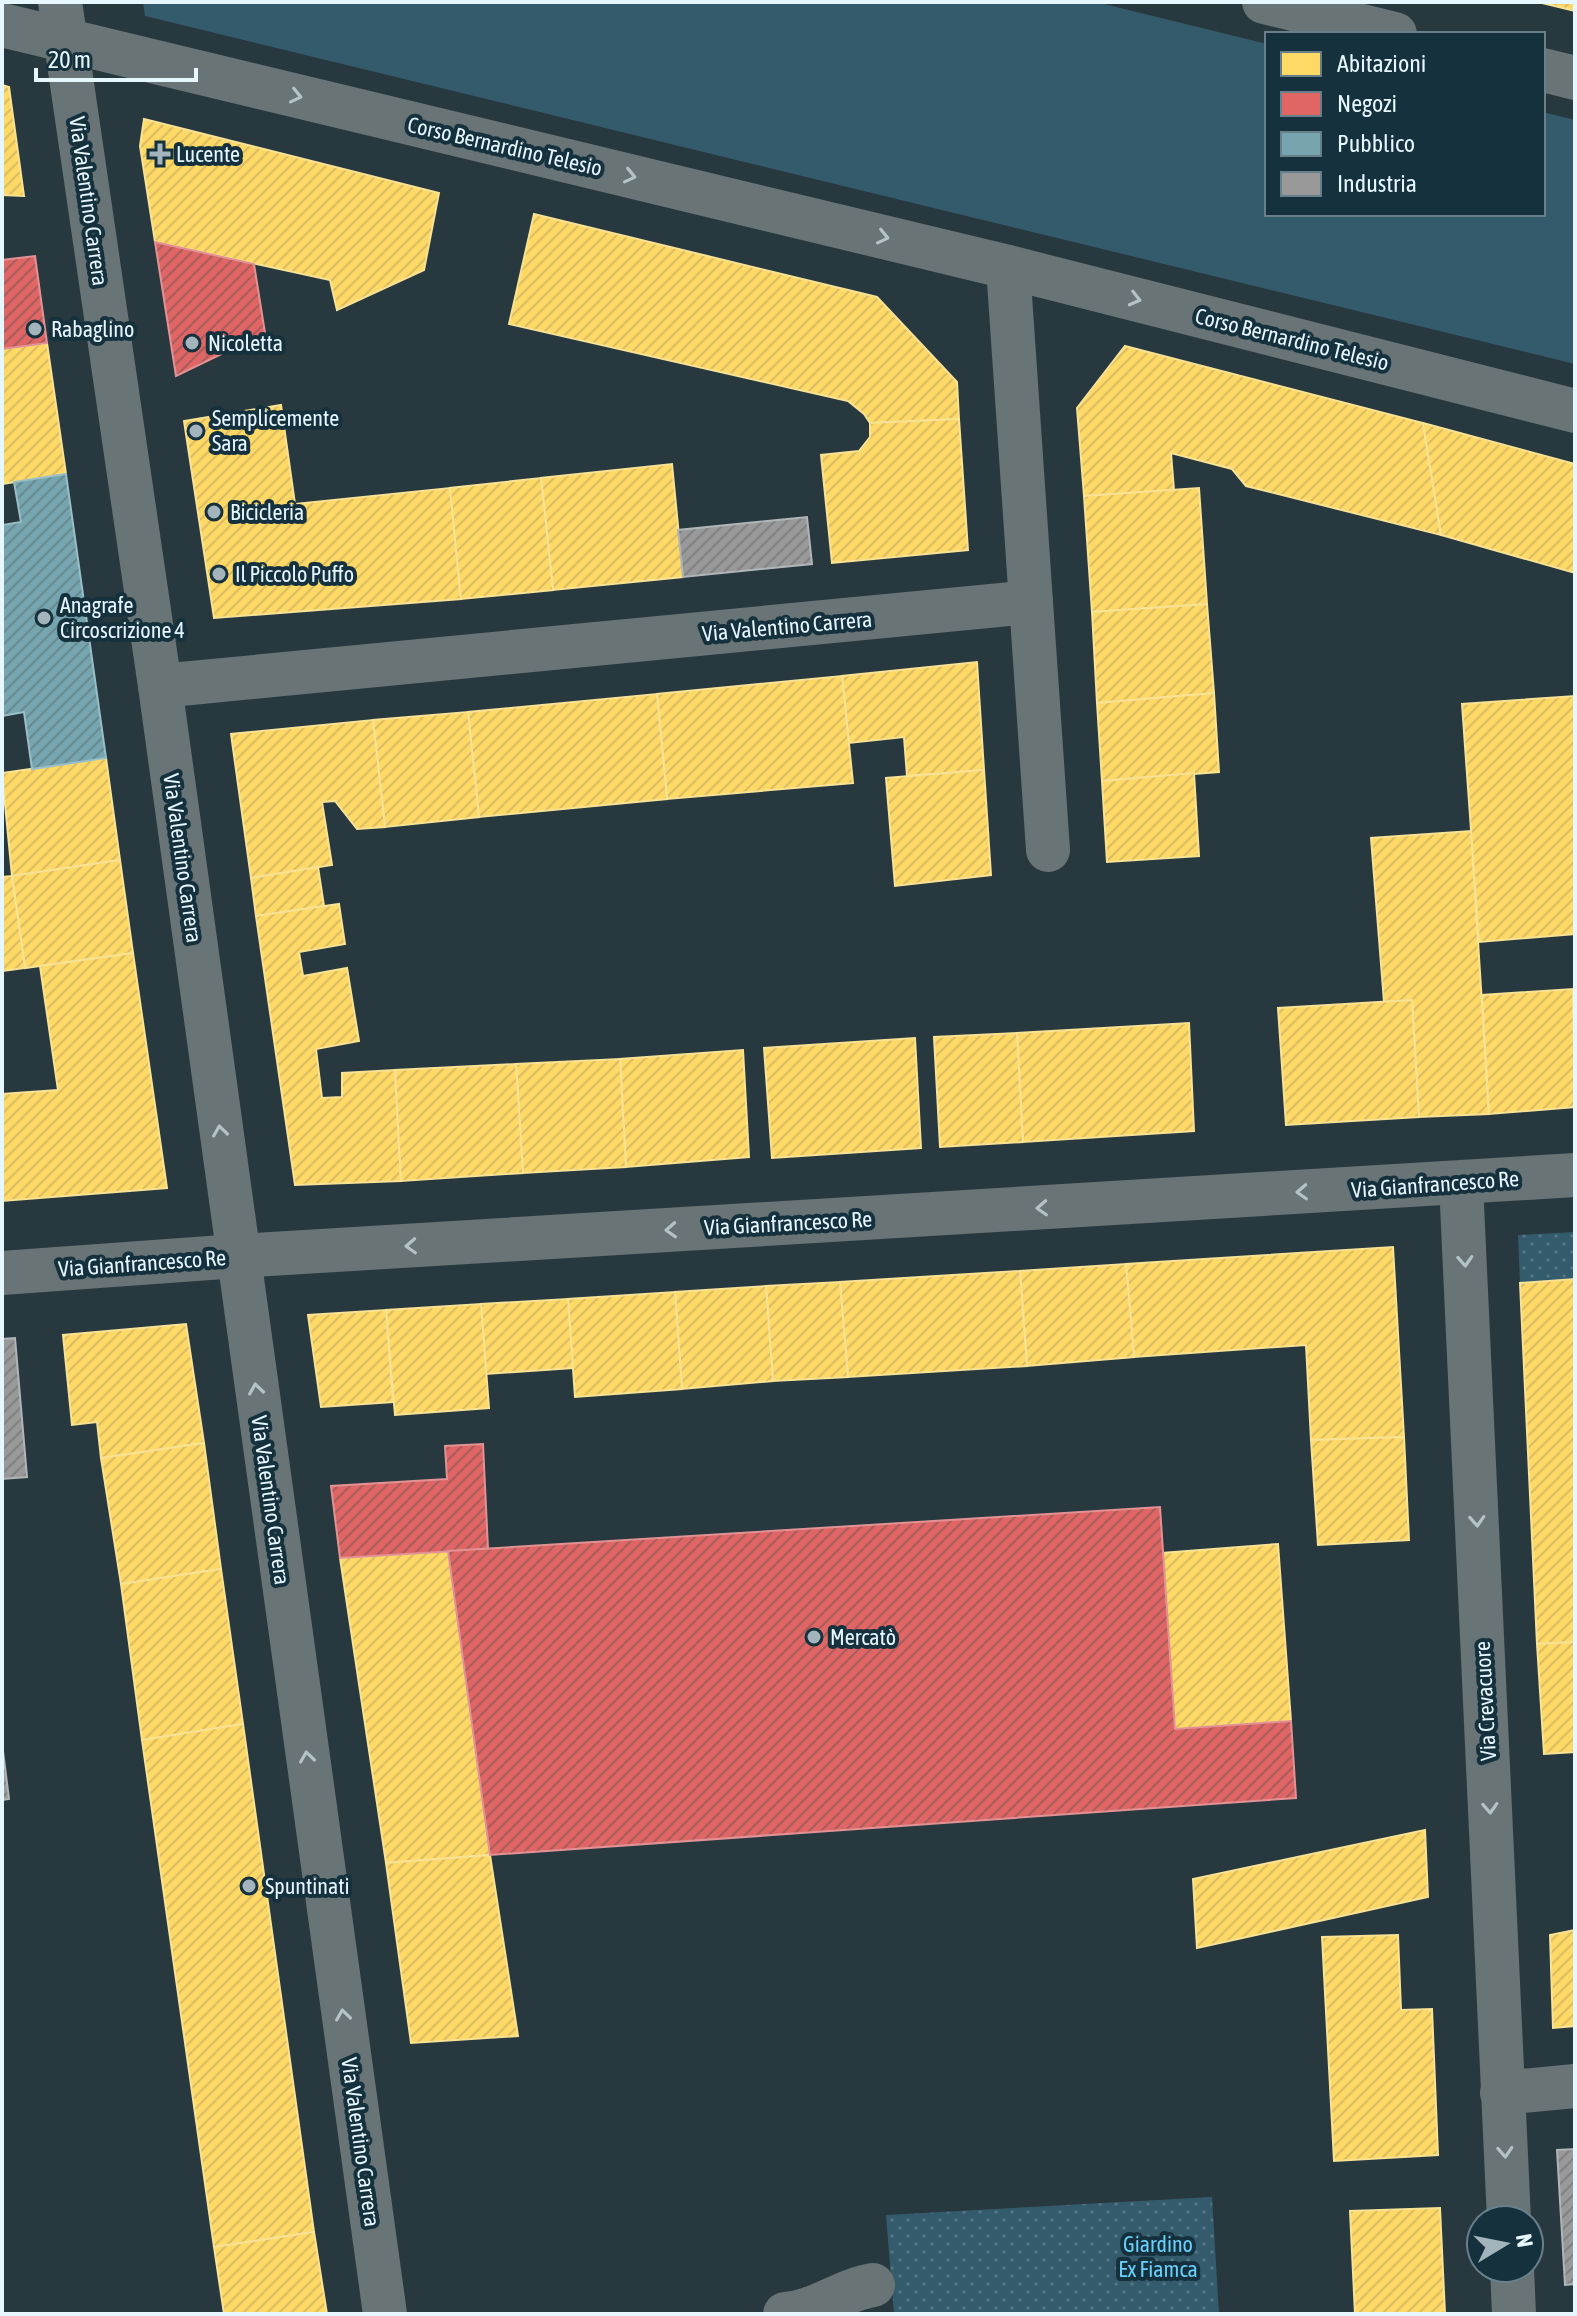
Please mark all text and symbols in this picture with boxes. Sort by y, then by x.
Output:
scale bar [36,32,196,82]
legend [1265,32,1545,216]
text: 20 m [48,46,91,73]
text: Abitazioni [1337,50,1426,77]
one-way arrow [288,87,302,104]
text: Negozi [1337,90,1397,117]
street label: Corso Bernardino Telesio [405,111,605,181]
street label: Via Valentino Carrera [64,115,114,287]
text: Pubblico [1337,130,1415,157]
place label: Lucente [176,141,240,167]
marker: Lucente [151,145,169,163]
one-way arrow [623,167,637,184]
text: Industria [1337,170,1417,197]
one-way arrow [876,227,889,244]
one-way arrow [1128,290,1142,307]
street label: Corso Bernardino Telesio [1192,302,1392,376]
place label: Rabaglino [51,316,134,342]
marker: Rabaglino [26,320,44,338]
place label: Nicoletta [208,330,283,356]
marker: Nicoletta [183,334,201,352]
place label: Semplicemente Sara [212,405,339,456]
marker: Semplicemente Sara [187,422,205,440]
place label: Bicicleria [230,499,304,525]
marker: Bicicleria [205,503,223,521]
place label: Il Piccolo Puffo [235,561,354,587]
marker: Il Piccolo Puffo [210,565,228,583]
place label: Anagrafe Circoscrizione 4 [60,592,185,643]
street label: Via Valentino Carrera [701,606,873,646]
marker: Anagrafe Circoscrizione 4 [35,609,53,627]
street label: Via Valentino Carrera [158,772,208,944]
one-way arrow [212,1125,229,1138]
street label: Via Gianfrancesco Re [1350,1165,1520,1203]
one-way arrow [1295,1184,1308,1201]
one-way arrow [1035,1199,1048,1216]
street label: Via Gianfrancesco Re [703,1206,873,1240]
one-way arrow [664,1221,677,1238]
one-way arrow [404,1237,417,1254]
street label: Via Gianfrancesco Re [57,1244,227,1282]
one-way arrow [1456,1255,1473,1268]
one-way arrow [248,1382,265,1396]
street label: Via Valentino Carrera [246,1414,296,1586]
one-way arrow [1468,1515,1485,1527]
place label: Mercatò [830,1624,896,1650]
marker: Mercatò [805,1628,823,1646]
street label: Via Crevacuore [1469,1640,1501,1762]
one-way arrow [299,1751,316,1764]
one-way arrow [1481,1802,1498,1815]
place label: Spuntinati [265,1873,350,1899]
marker: Spuntinati [240,1877,258,1895]
one-way arrow [335,2008,352,2022]
street label: Via Valentino Carrera [336,2056,386,2228]
one-way arrow [1497,2146,1514,2159]
north arrow [1465,2204,1545,2284]
park label: Giardino Ex Fiamca [1118,2231,1198,2282]
text: N [1511,2232,1539,2249]

